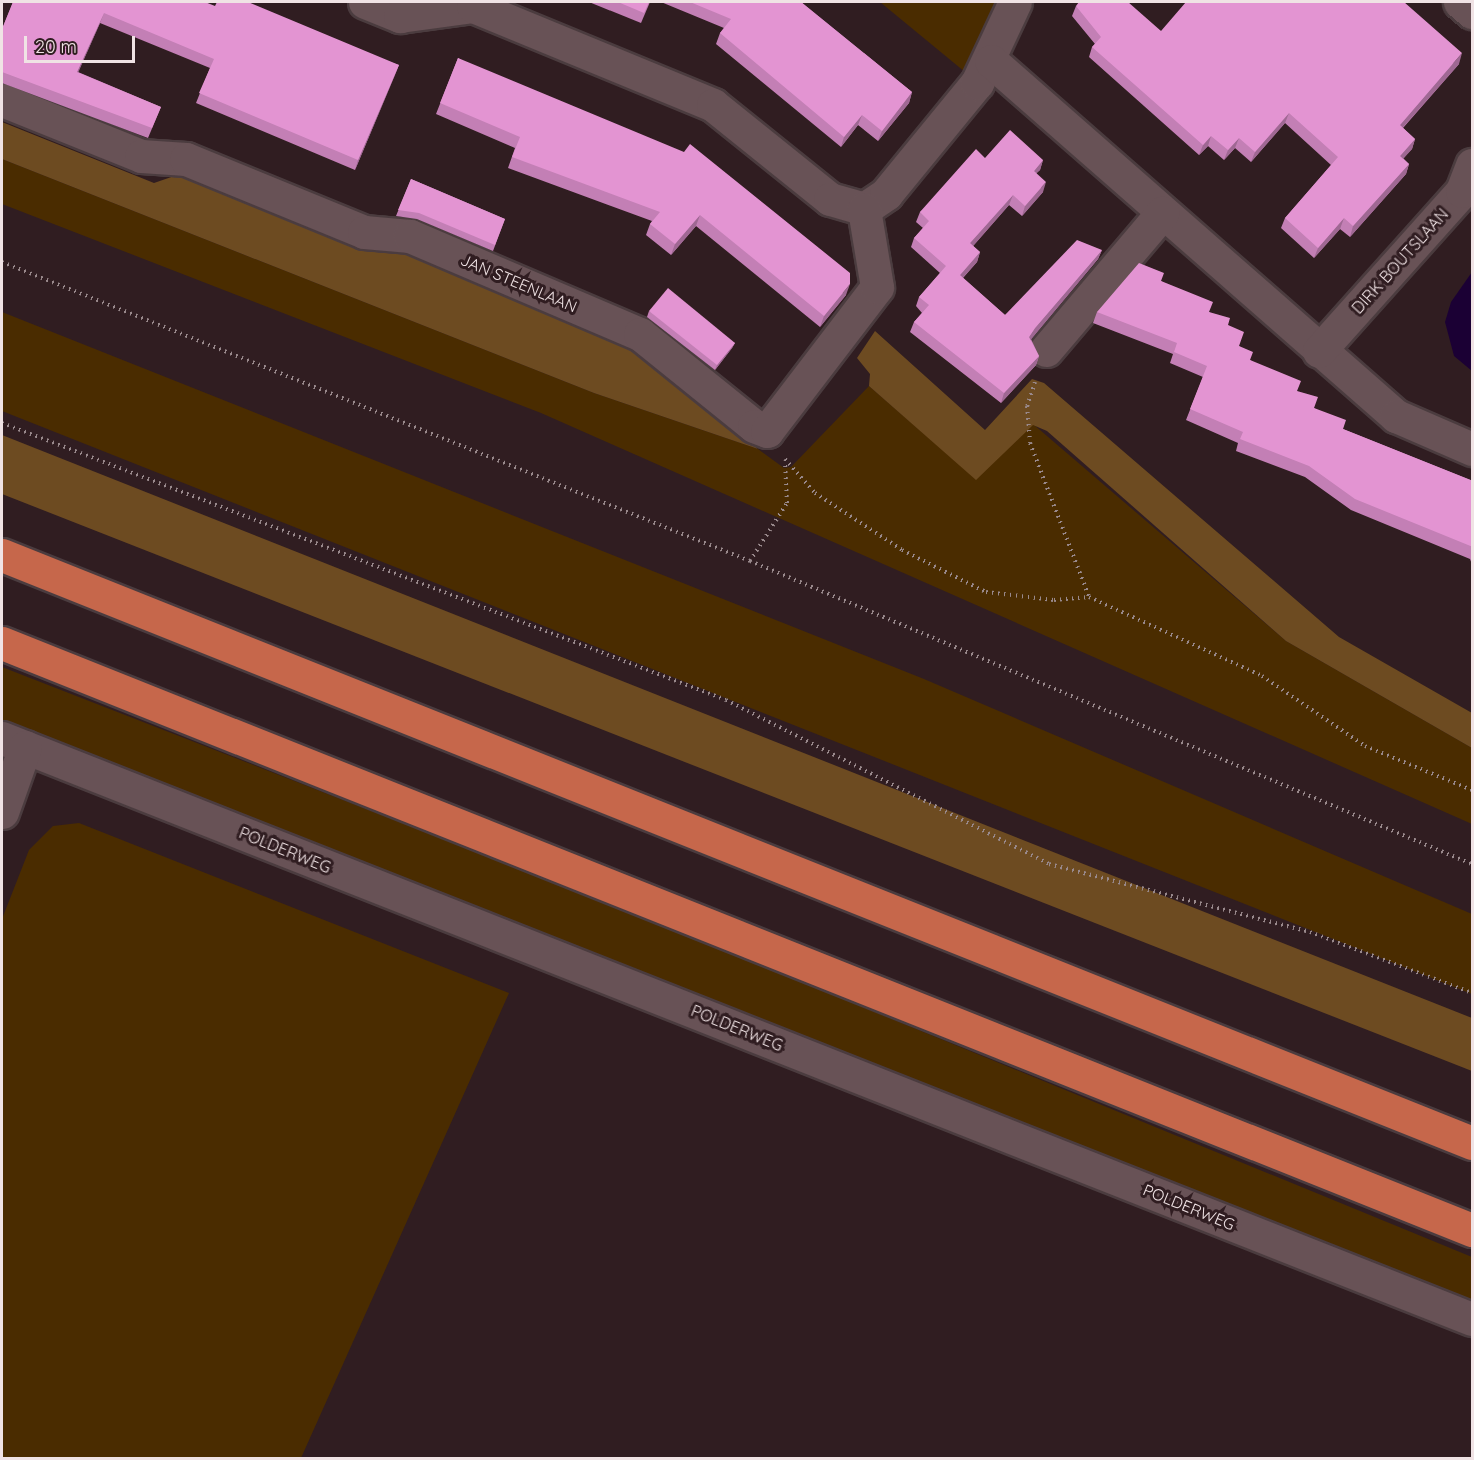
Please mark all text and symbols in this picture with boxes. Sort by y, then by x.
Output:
scale bar [27,24,138,62]
text: 20 m [35,35,77,58]
street label: DIRK BOUTSLAAN [1348,204,1452,318]
street label: JAN STEENLAAN [458,250,580,316]
street label: POLDERWEG [236,823,334,877]
street label: POLDERWEG [688,1001,786,1055]
street label: POLDERWEG [1140,1180,1238,1234]

